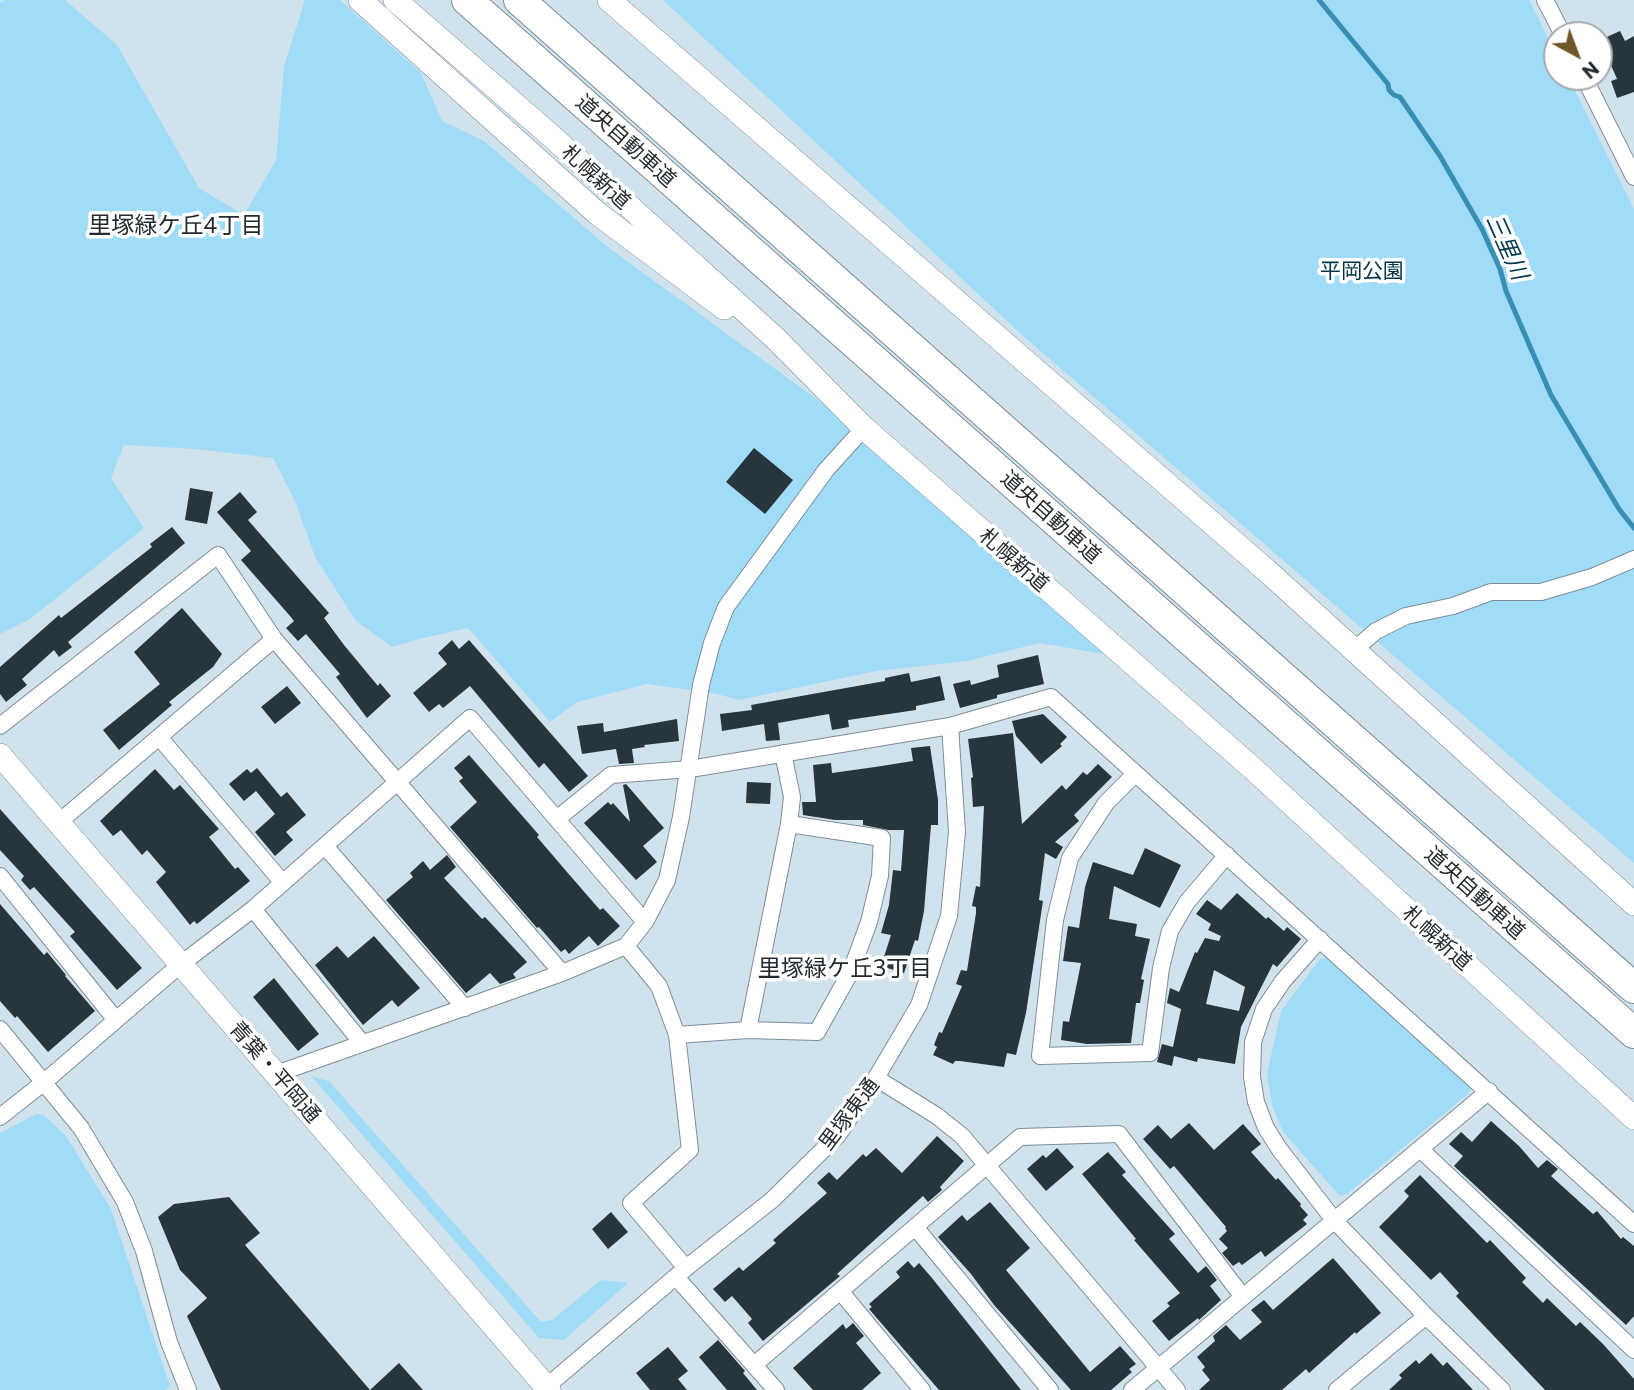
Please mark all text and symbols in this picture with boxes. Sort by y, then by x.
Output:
north arrow [1543,21,1613,91]
text: N [1578,57,1604,84]
street label: 道央自動車道 [571,89,681,193]
street label: 札幌新道 [556,140,636,214]
water label: 三里川 [1480,210,1534,284]
district label: 里塚緑ケ丘4丁目 [89,211,263,239]
park label: 平岡公園 [1320,258,1404,284]
street label: 道央自動車道 [996,465,1106,569]
street label: 札幌新道 [974,523,1054,597]
street label: 道央自動車道 [1420,841,1530,945]
street label: 札幌新道 [1397,901,1477,975]
district label: 里塚緑ケ丘3丁目 [758,954,932,982]
street label: 青葉・平岡通 [224,1016,326,1128]
street label: 里塚東通 [814,1073,884,1155]

